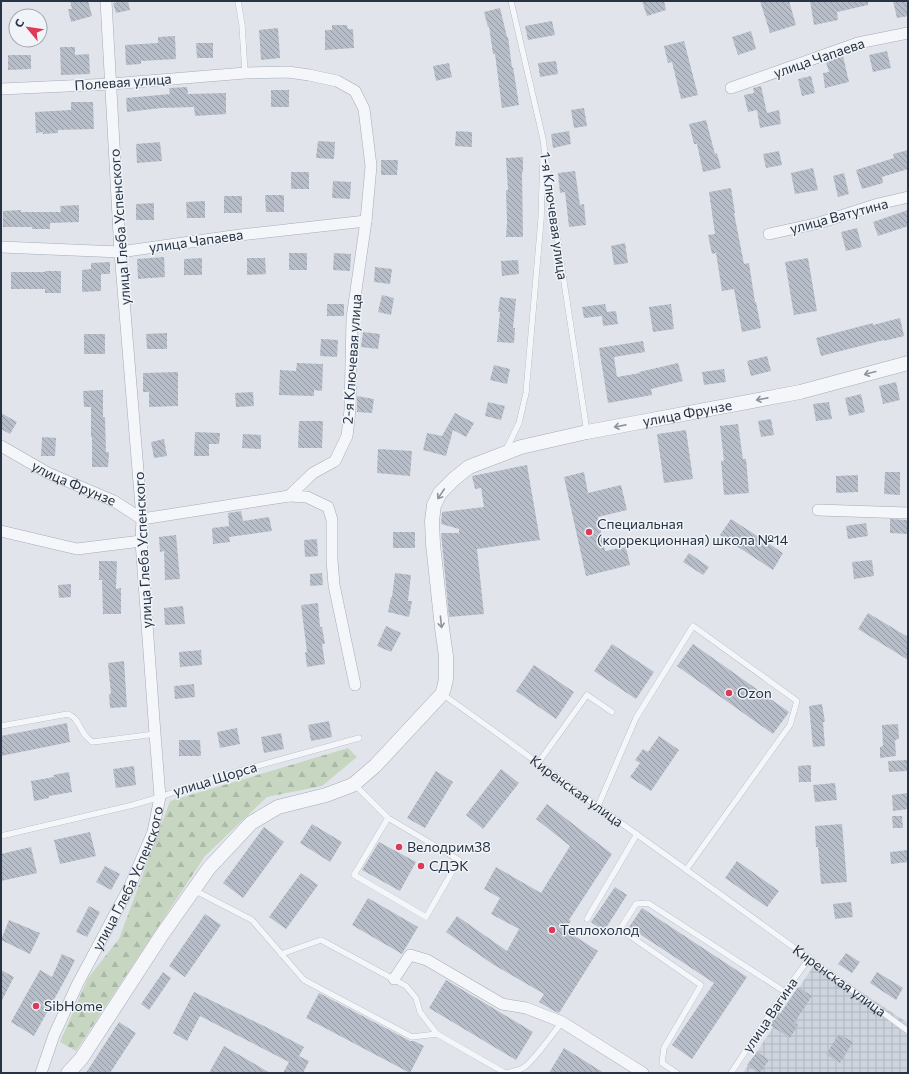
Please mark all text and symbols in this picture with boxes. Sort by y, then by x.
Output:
north arrow [8,8,48,48]
text: С [11,16,27,29]
street label: улица Чапаева [771,34,867,81]
street label: Полевая улица [74,70,172,93]
street label: улица Глеба Успенского [106,148,133,306]
street label: 1-я Ключевая улица [537,151,572,281]
street label: улица Ватутина [788,194,890,237]
street label: улица Чапаева [148,225,244,256]
street label: 2-я Ключевая улица [338,293,365,425]
one-way arrow [864,370,877,378]
street label: улица Фрунзе [641,396,733,429]
one-way arrow [756,396,769,404]
one-way arrow [614,422,627,430]
street label: улица Фрунзе [29,457,119,509]
street label: улица Глеба Успенского [130,471,155,629]
one-way arrow [437,488,445,499]
place label: Специальная (коррекционная) школа №14 [597,515,789,548]
marker: Специальная (коррекционная) школа №14 [584,527,594,537]
one-way arrow [438,615,445,628]
place label: Ozon [737,684,772,701]
marker: Ozon [724,688,734,698]
street label: Киренская улица [527,751,627,830]
street label: улица Щорса [171,758,259,799]
street label: улица Глеба Успенского [88,805,166,953]
place label: Велодрим38 [407,838,491,855]
marker: Велодрим38 [394,842,404,852]
place label: СДЭК [429,857,469,874]
marker: СДЭК [416,861,426,871]
place label: Теплохолод [560,921,639,938]
marker: Теплохолод [547,925,557,935]
street label: Киренская улица [790,941,890,1020]
street label: улица Вагина [738,974,801,1055]
place label: SibHome [44,997,103,1014]
marker: SibHome [31,1001,41,1011]

